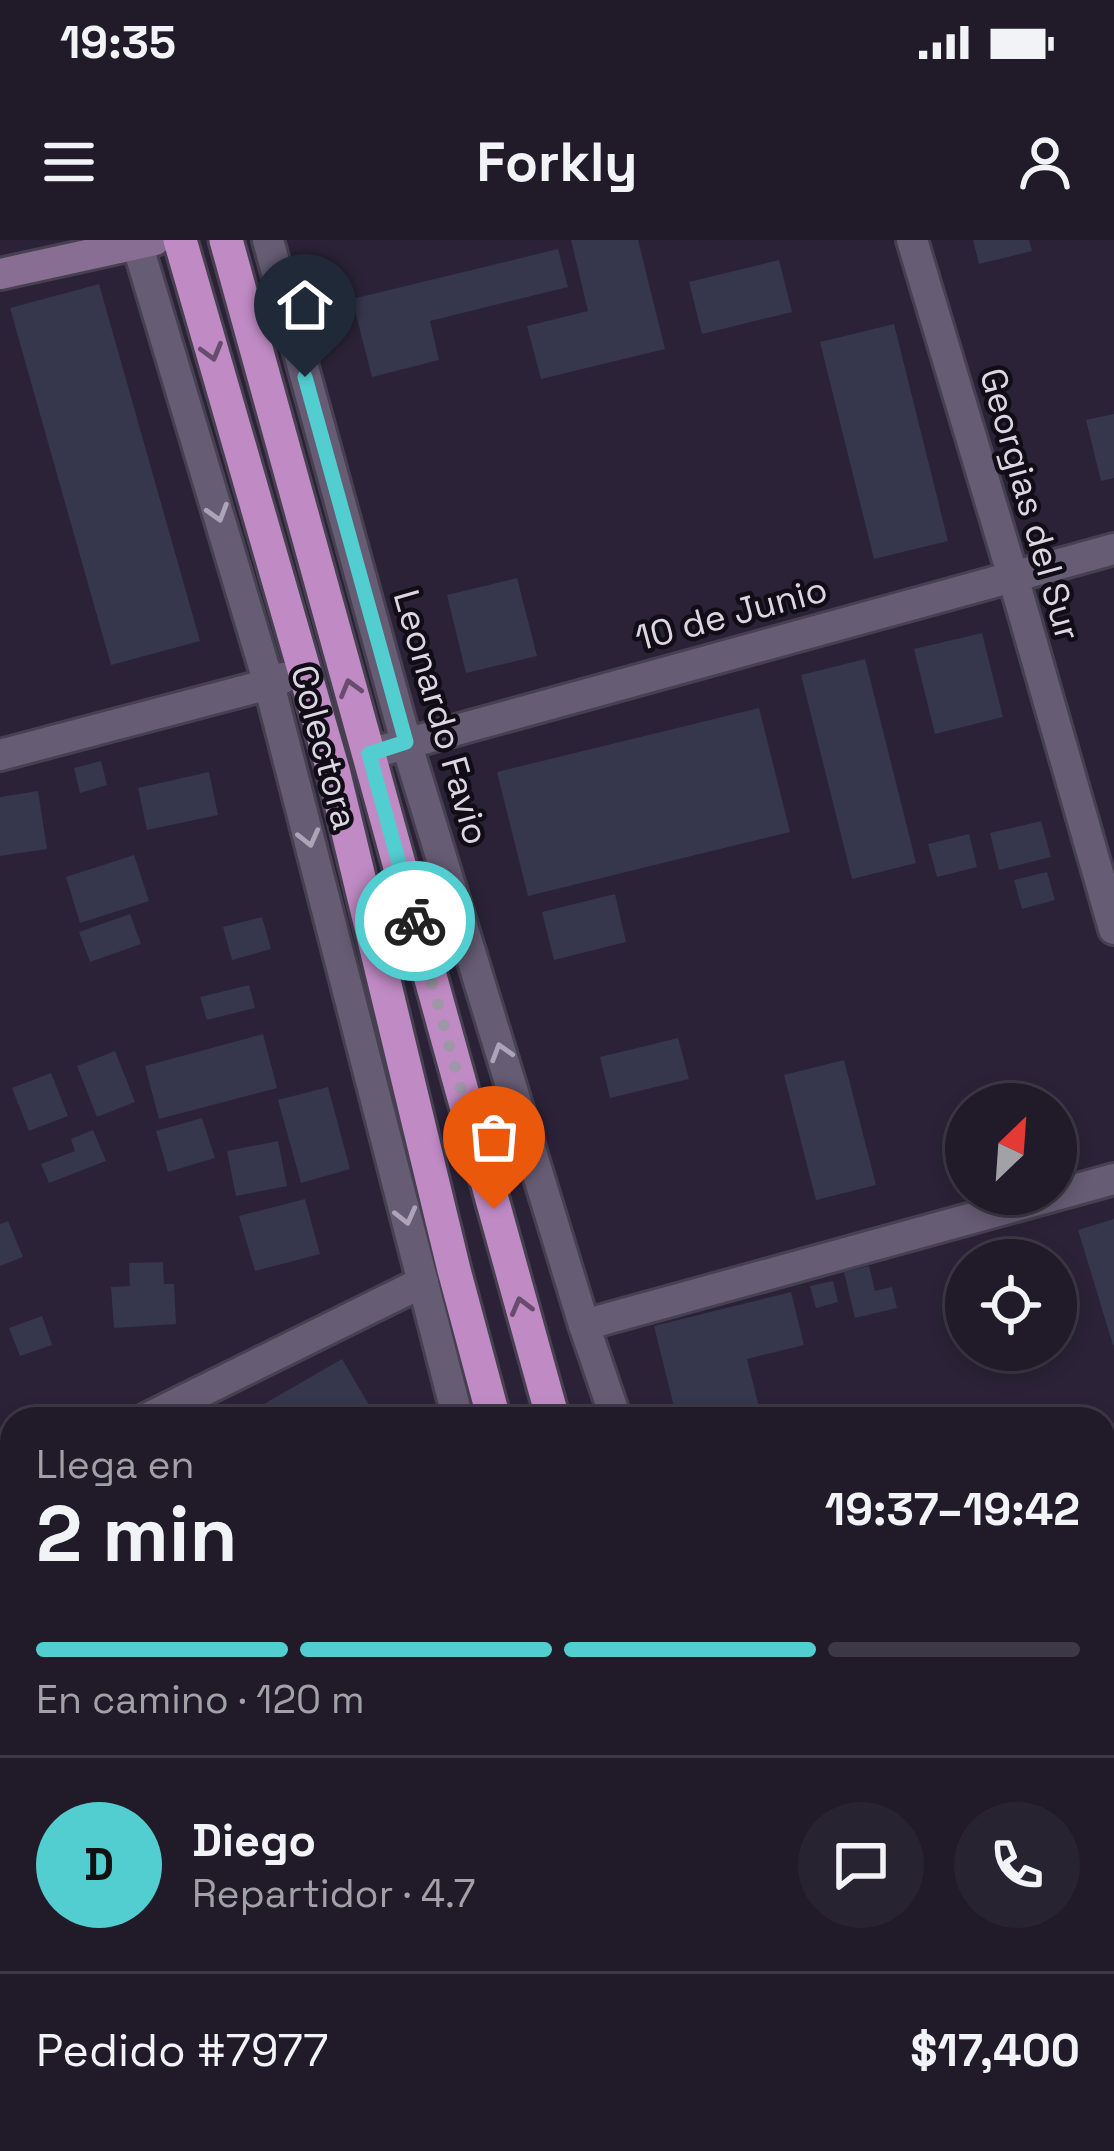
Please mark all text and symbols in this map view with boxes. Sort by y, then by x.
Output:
text: 19:35 [60,14,176,71]
text: Forkly [476,128,638,197]
icon: menu [36,129,102,195]
icon: person [1012,129,1078,195]
pin [254,254,356,377]
icon: home [272,272,338,338]
one-way arrow [198,341,223,362]
street label: Georgias del Sur [969,363,1091,646]
one-way arrow [204,502,229,523]
street label: 10 de Junio [630,566,832,662]
street label: Leonardo Favio [383,585,499,850]
street label: Colectora [280,660,368,834]
one-way arrow [340,678,365,698]
one-way arrow [295,827,320,848]
courier [355,861,475,981]
icon: bike [382,888,448,954]
one-way arrow [490,1042,515,1063]
north arrow [945,1083,1077,1215]
map controls [945,1083,1077,1371]
pin [443,1086,545,1209]
icon: bag [461,1104,527,1170]
one-way arrow [391,1205,416,1225]
button: locate [945,1239,1077,1371]
one-way arrow [511,1297,536,1317]
text: Llega en [36,1440,194,1489]
text: 19:37–19:42 [825,1481,1080,1538]
text: 2 min [36,1484,238,1584]
text: En camino · 120 m [36,1675,364,1724]
button: chat [798,1802,924,1928]
button: phone [954,1802,1080,1928]
text: Diego [192,1812,316,1869]
text: D [84,1836,114,1893]
text: Repartidor · 4.7 [192,1869,476,1918]
text: Pedido #7977 [36,2022,328,2079]
text: $17,400 [910,2022,1080,2079]

